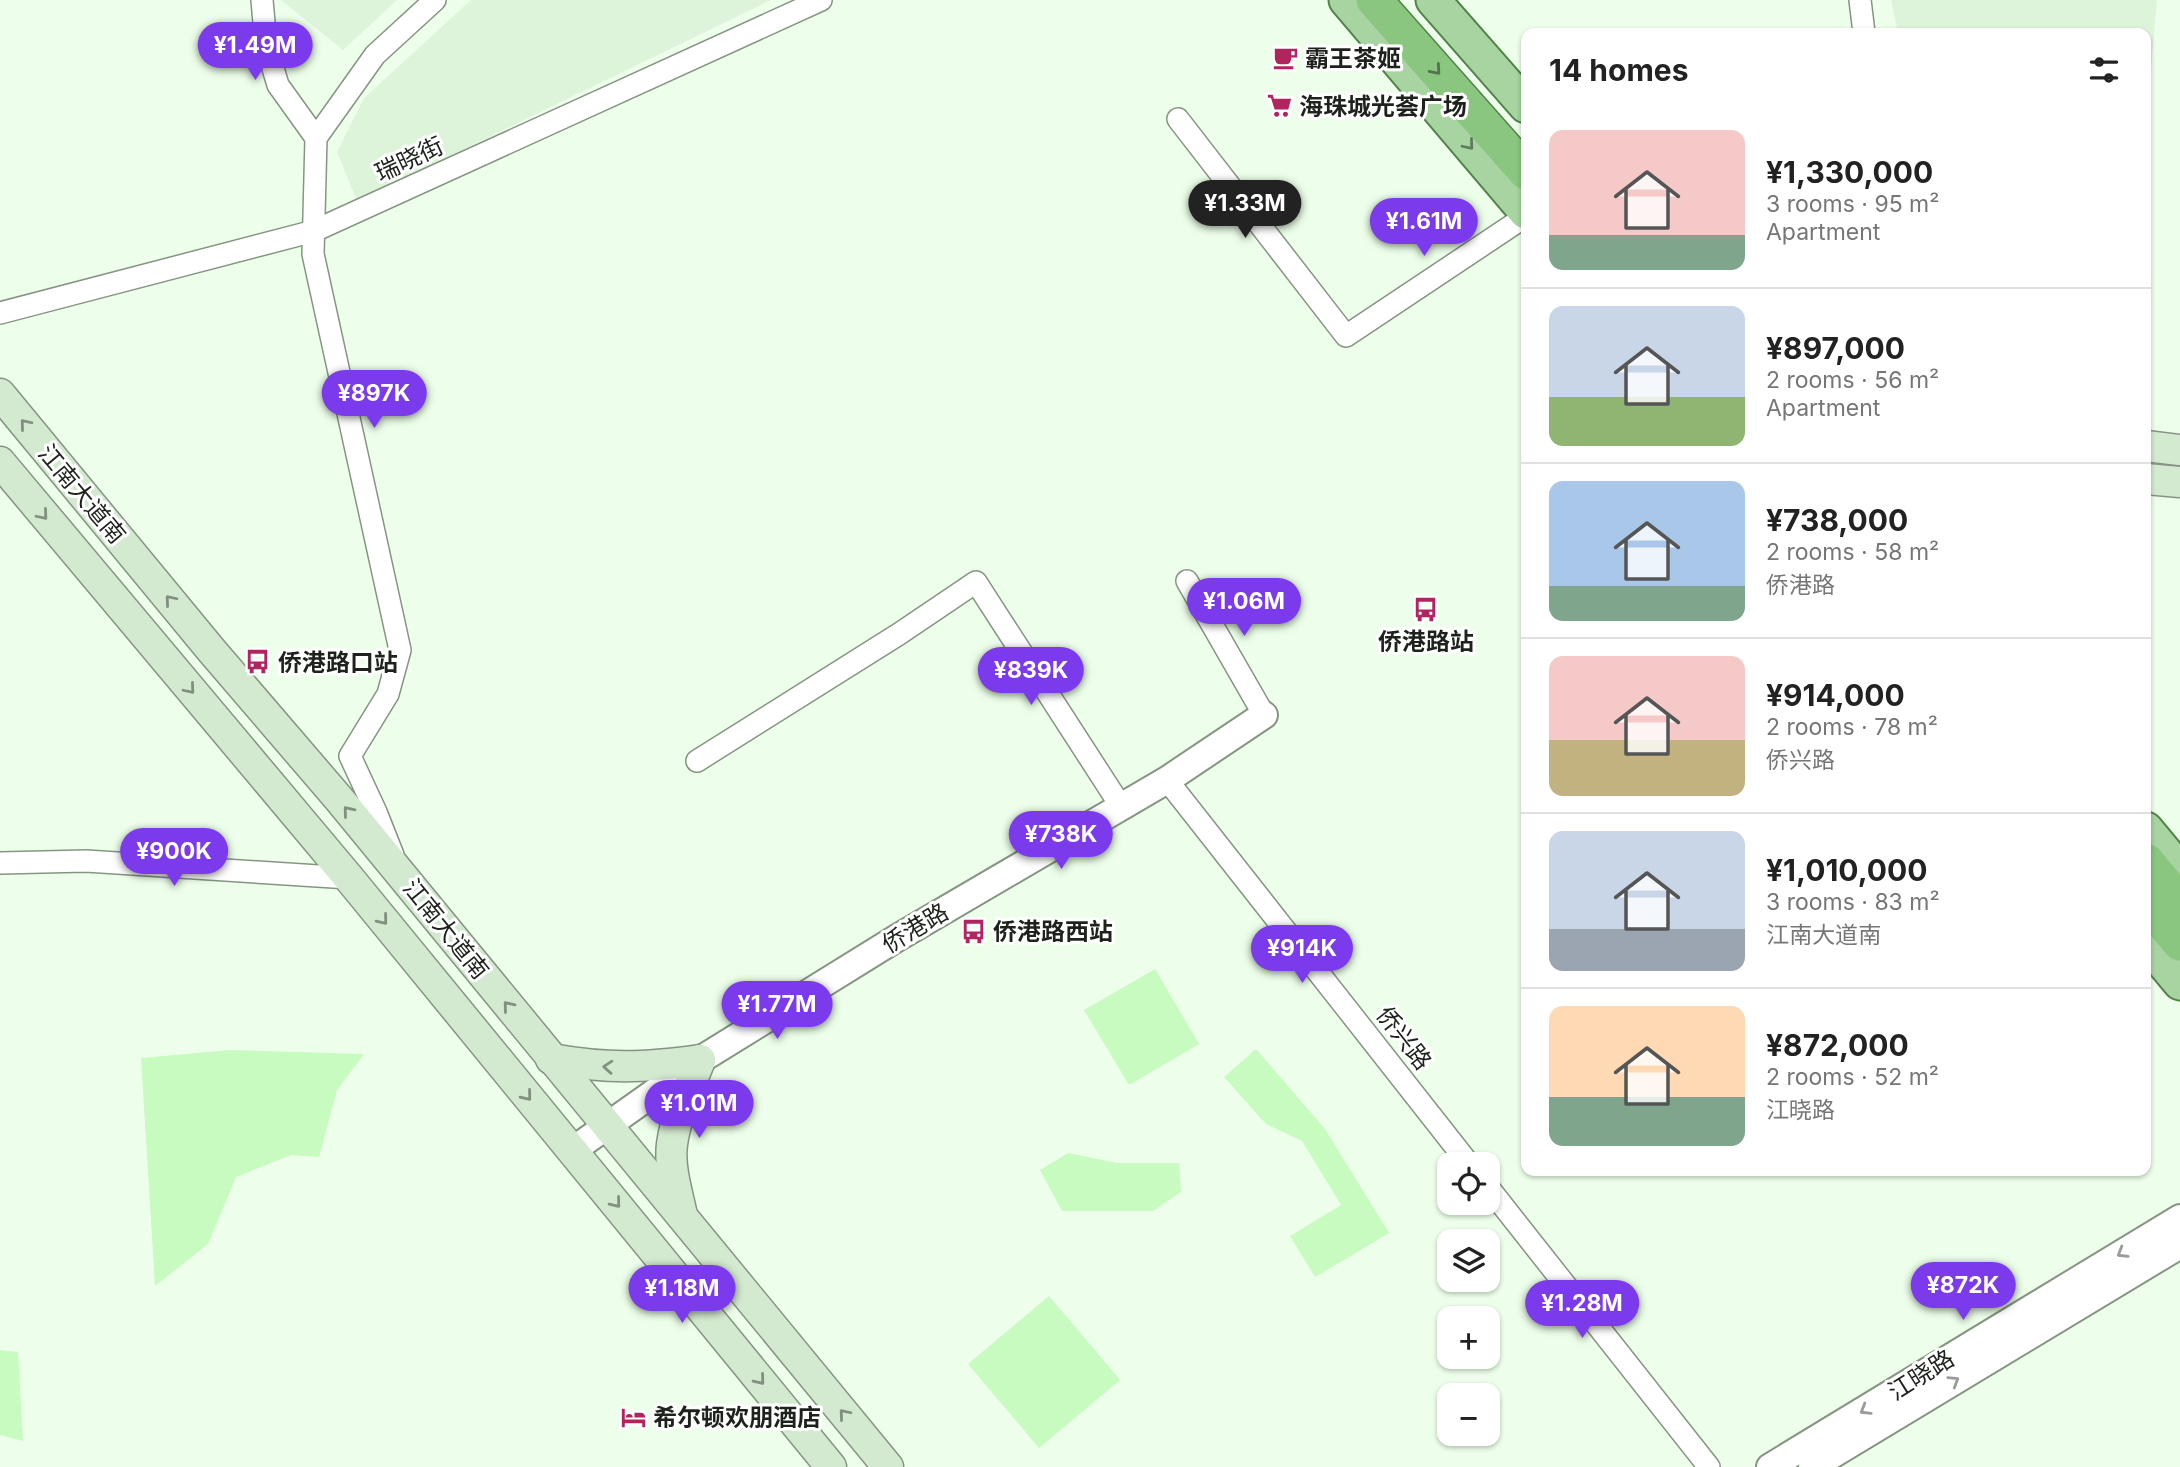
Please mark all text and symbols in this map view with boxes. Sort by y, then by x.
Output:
pin: ¥1.49M [198,22,312,82]
text: ¥1.49M [214,31,296,59]
cafe icon: 霸王茶姬 [1271,44,1299,72]
place label: 霸王茶姬 [1305,44,1401,73]
icon: filters [2085,51,2123,89]
text: 14 homes [1549,52,1688,88]
one-way arrow [1427,61,1440,74]
supermarket icon: 海珠城光荟广场 [1265,92,1293,120]
place label: 海珠城光荟广场 [1299,92,1467,121]
street label: 瑞晓街 [370,131,448,187]
one-way arrow [1461,138,1474,150]
text: ¥1,330,000 [1766,154,1933,190]
icon: home [1605,158,1689,242]
pin: ¥1.33M [1188,180,1302,240]
text: ¥1.33M [1204,189,1286,217]
text: 3 rooms · 95 m² [1766,190,1939,218]
pin: ¥1.61M [1367,198,1481,258]
text: ¥1.61M [1386,207,1462,235]
text: Apartment [1766,218,1880,246]
text: ¥897,000 [1766,330,1905,366]
icon: home [1605,334,1689,418]
text: 2 rooms · 56 m² [1766,366,1939,394]
pin: ¥897K [325,370,423,430]
text: ¥897K [338,379,410,407]
text: Apartment [1766,394,1880,422]
one-way arrow [21,420,33,433]
street label: 江南大道南 [32,439,132,549]
text: ¥738,000 [1766,502,1908,538]
one-way arrow [35,507,48,520]
icon: home [1605,509,1689,593]
text: 2 rooms · 58 m² [1766,538,1939,566]
text: 侨港路 [1766,571,1835,599]
pin: ¥1.06M [1187,578,1301,638]
text: ¥1.06M [1203,587,1285,615]
one-way arrow [166,595,178,608]
bus stop icon: 侨港路站 [1412,596,1440,624]
place label: 侨港路站 [1378,627,1474,656]
bus stop icon: 侨港路口站 [244,648,272,676]
place label: 侨港路口站 [278,648,398,677]
pin: ¥839K [982,648,1080,707]
text: ¥839K [994,656,1068,684]
text: ¥914,000 [1766,677,1905,713]
one-way arrow [182,681,194,694]
icon: home [1605,684,1689,768]
text: 2 rooms · 78 m² [1766,713,1938,741]
text: 侨兴路 [1766,746,1835,774]
one-way arrow [344,806,357,818]
pin: ¥738K [1012,812,1110,871]
text: ¥738K [1025,820,1097,848]
pin: ¥900K [125,828,223,888]
text: ¥900K [136,837,212,865]
text: ¥1,010,000 [1766,852,1928,888]
icon: home [1605,859,1689,943]
street label: 江南大道南 [397,873,495,985]
text: 3 rooms · 83 m² [1766,888,1940,916]
street label: 侨港路 [877,897,953,959]
one-way arrow [375,911,387,924]
bus stop icon: 侨港路西站 [959,917,987,945]
place label: 侨港路西站 [993,917,1113,946]
text: 江南大道南 [1766,921,1881,949]
pin: ¥914K [1253,926,1351,985]
text: ¥914K [1267,934,1337,962]
pin: ¥1.77M [720,982,834,1041]
text: ¥1.77M [738,990,816,1018]
one-way arrow [504,1001,516,1014]
street label: 侨兴路 [1370,1001,1438,1075]
text: ¥872,000 [1766,1027,1909,1063]
icon: home [1605,1034,1689,1118]
one-way arrow [602,1060,613,1075]
text: 2 rooms · 52 m² [1766,1063,1939,1091]
pin: ¥1.01M [642,1080,756,1140]
one-way arrow [519,1088,531,1101]
text: ¥1.01M [661,1089,737,1117]
text: 江晓路 [1766,1096,1835,1124]
map controls [1437,1152,1500,1446]
button: locate [1437,1152,1500,1215]
one-way arrow [608,1195,620,1208]
button: layers [1437,1229,1500,1292]
one-way arrow [2116,1245,2129,1258]
pin: ¥872K [1914,1262,2012,1322]
pin: ¥1.18M [625,1266,739,1325]
text: ¥872K [1927,1271,1999,1299]
text: ¥1.18M [645,1274,719,1302]
pin: ¥1.28M [1525,1280,1639,1340]
text: ¥1.28M [1541,1289,1623,1317]
button: + [1437,1306,1500,1369]
street label: 江晓路 [1883,1344,1959,1406]
one-way arrow [751,1372,764,1384]
one-way arrow [1947,1376,1960,1389]
button: − [1437,1383,1500,1446]
one-way arrow [1859,1402,1872,1415]
hotel icon: 希尔顿欢朋酒店 [619,1403,647,1431]
place label: 希尔顿欢朋酒店 [653,1403,821,1432]
one-way arrow [840,1410,853,1422]

